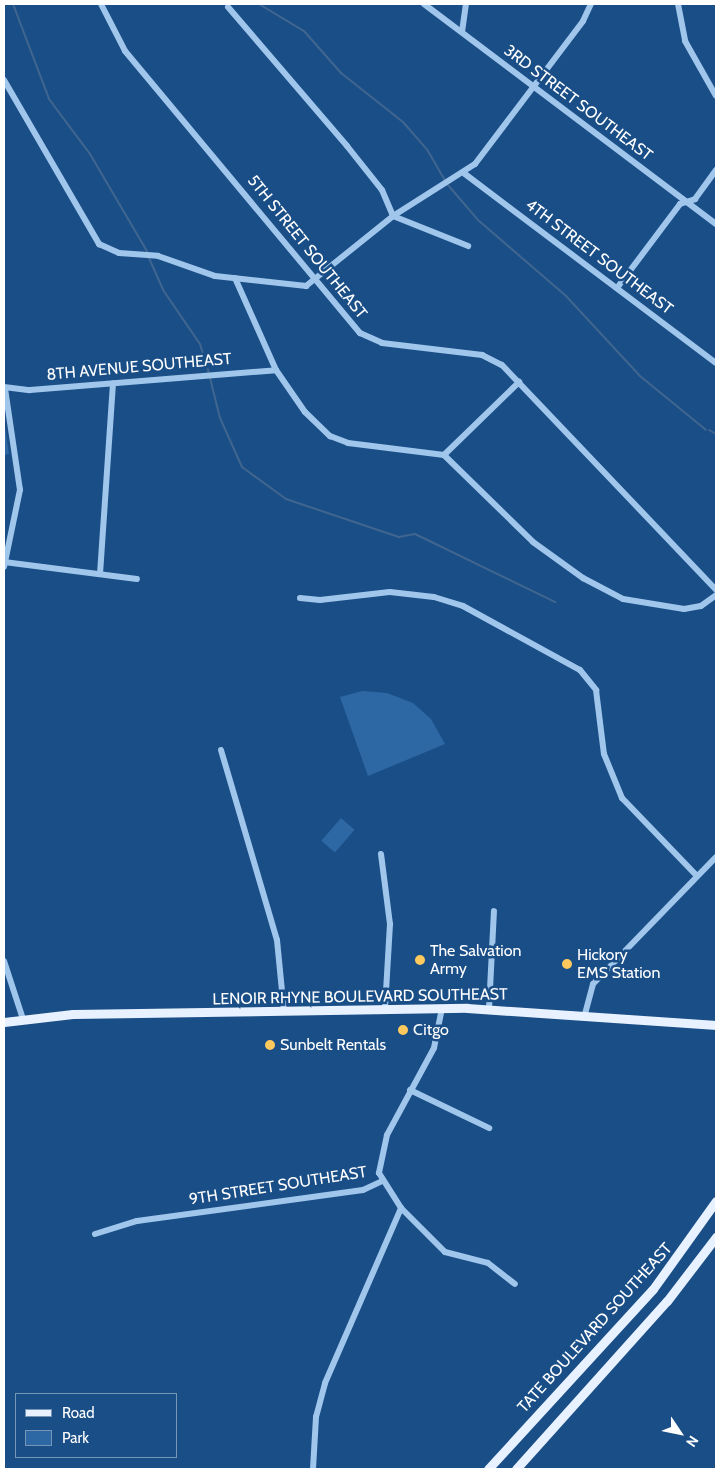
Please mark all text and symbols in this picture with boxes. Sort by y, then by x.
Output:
street label: 3RD STREET SOUTHEAST [500,41,656,165]
street label: 5TH STREET SOUTHEAST [243,171,371,323]
street label: 4TH STREET SOUTHEAST [522,195,676,319]
street label: 8TH AVENUE SOUTHEAST [46,349,232,385]
place label: The Salvation Army [430,941,521,979]
place label: Hickory EMS Station [577,945,660,983]
marker: The Salvation Army [414,954,426,966]
marker: Hickory EMS Station [561,958,573,970]
street label: LENOIR RHYNE BOULEVARD SOUTHEAST [212,985,508,1009]
place label: Citgo [413,1020,449,1040]
marker: Citgo [397,1024,409,1036]
place label: Sunbelt Rentals [280,1035,386,1055]
marker: Sunbelt Rentals [264,1039,276,1051]
street label: 9TH STREET SOUTHEAST [188,1162,368,1210]
street label: TATE BOULEVARD SOUTHEAST [514,1239,676,1417]
legend [15,1393,178,1458]
text: Road [62,1404,95,1422]
north arrow [655,1408,705,1458]
text: Park [62,1429,89,1447]
text: N [682,1432,703,1451]

